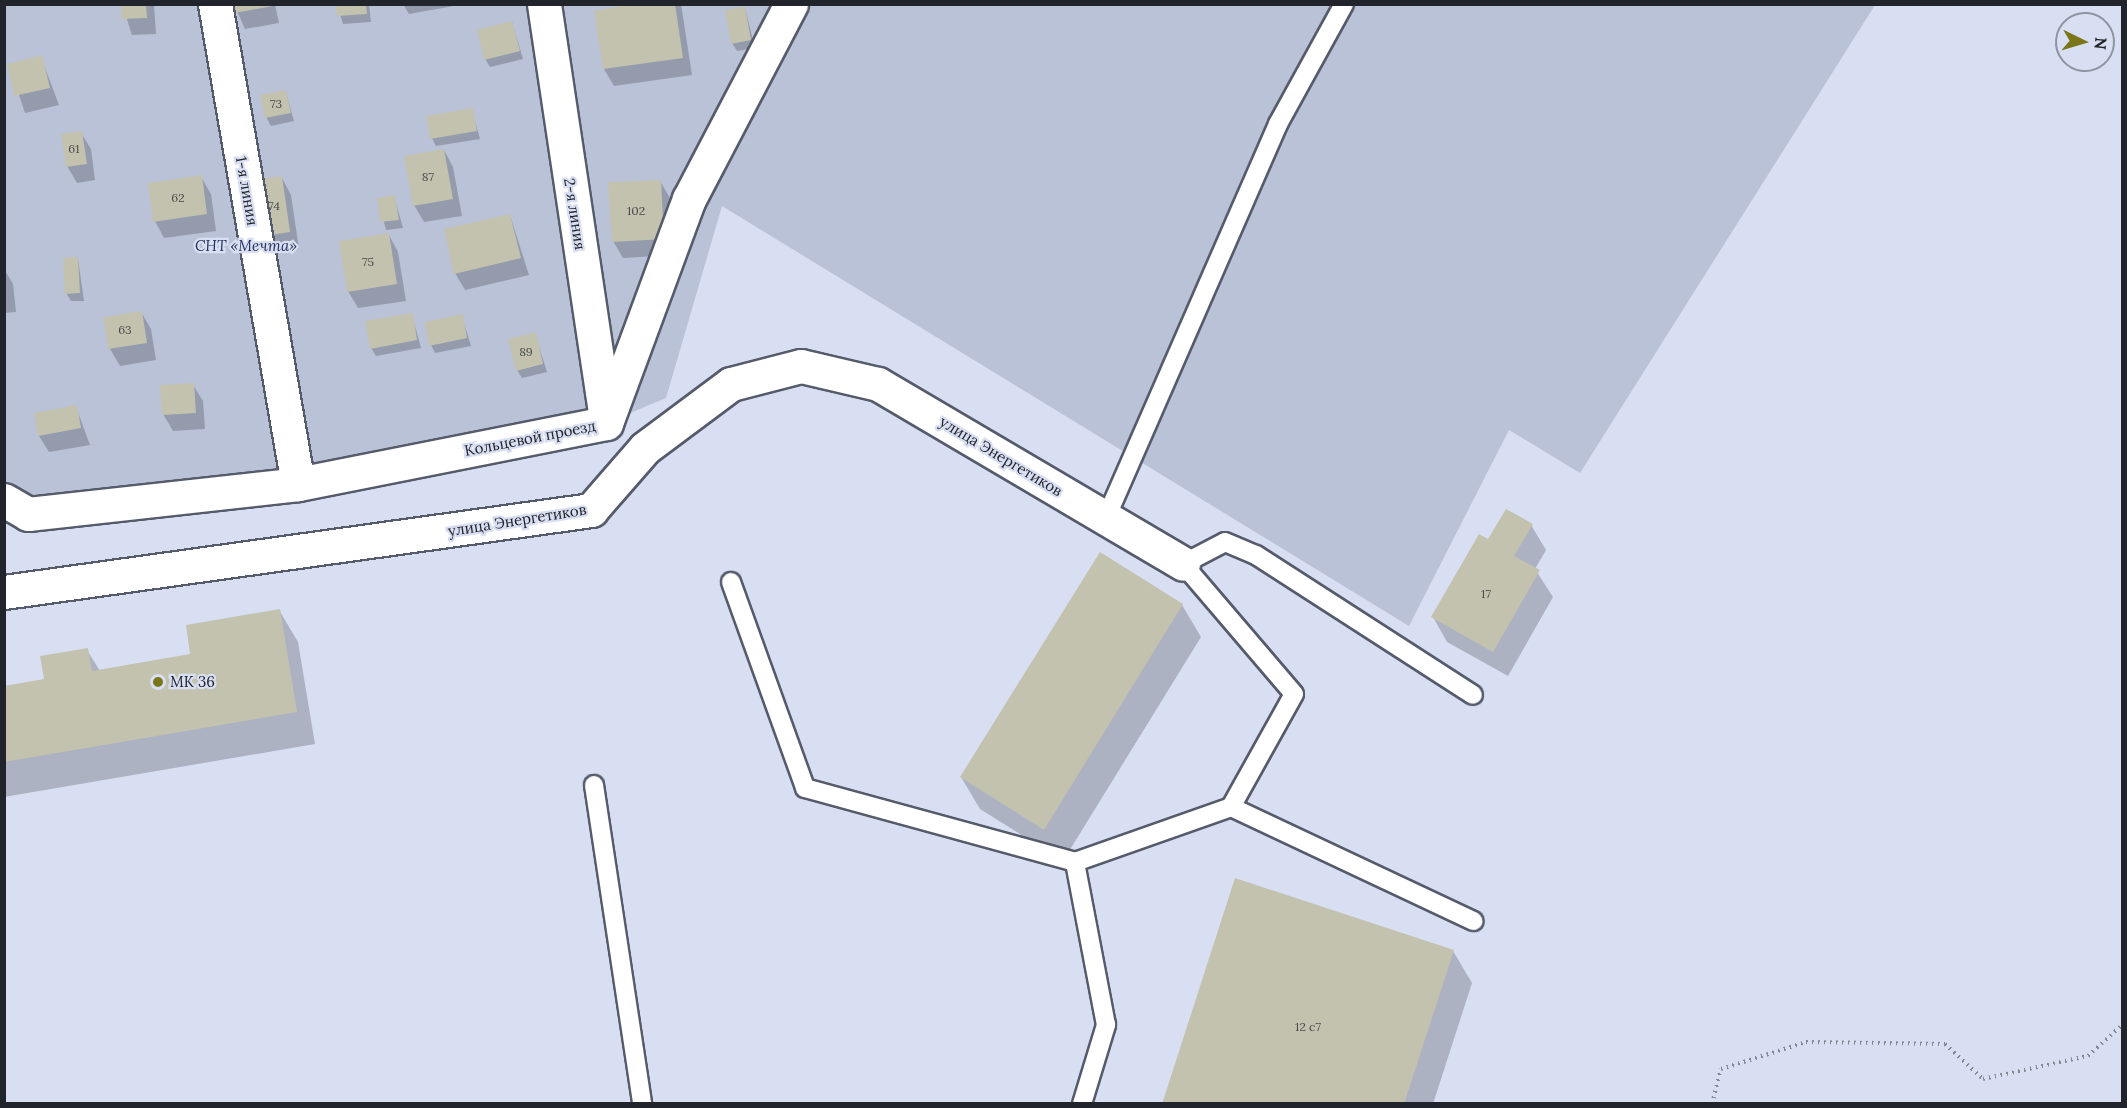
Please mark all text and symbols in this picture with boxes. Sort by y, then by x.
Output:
north arrow [2055,12,2115,72]
text: N [2090,36,2111,50]
house number: 73 [270,97,282,111]
house number: 61 [68,142,80,156]
street label: 1-я линия [232,155,262,227]
house number: 87 [422,170,434,184]
street label: 2-я линия [560,177,590,251]
house number: 62 [171,191,185,205]
house number: 74 [268,199,280,213]
house number: 102 [627,204,645,218]
park label: СНТ «Мечта» [195,237,297,255]
house number: 75 [362,255,374,269]
house number: 63 [118,323,132,337]
house number: 89 [519,345,533,359]
street label: улица Энергетиков [936,412,1066,500]
street label: Кольцевой проезд [463,416,597,460]
street label: улица Энергетиков [446,500,588,540]
house number: 17 [1481,587,1491,601]
place label: МК 36 [170,673,215,691]
marker: МК 36 [151,675,165,689]
house number: 12 с7 [1295,1020,1321,1034]

